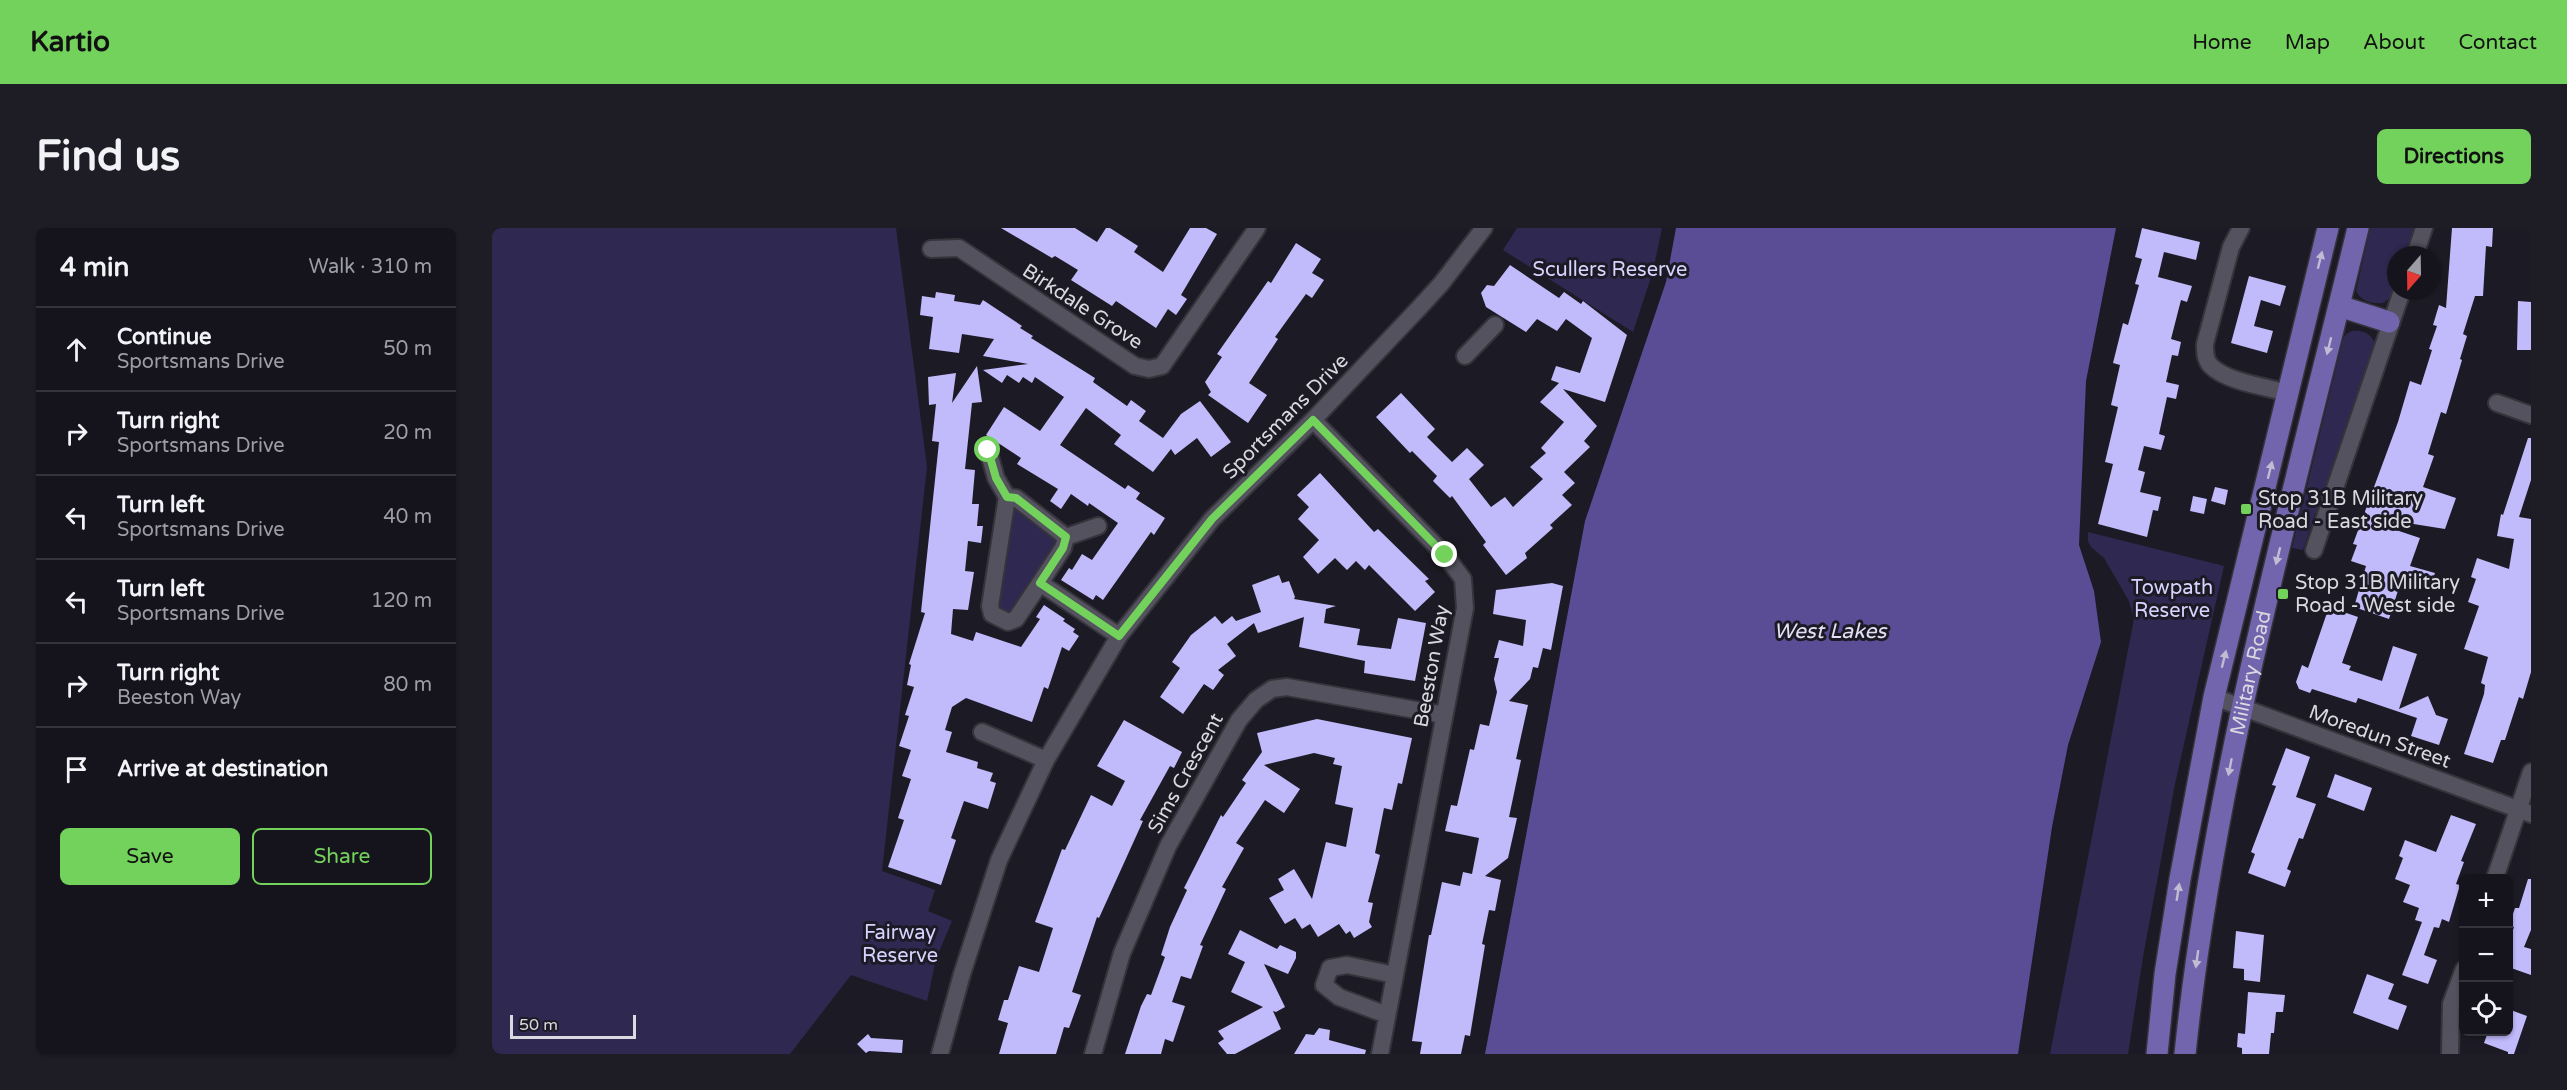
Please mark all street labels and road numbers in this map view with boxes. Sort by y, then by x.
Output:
street label: Birkdale Grove [1018,259,1147,355]
street label: Sportsmans Drive [1218,349,1353,484]
street label: Beeston Way [1409,603,1455,729]
street label: Military Road [2226,608,2277,737]
street label: Moredun Street [2305,700,2454,774]
street label: Sims Crescent [1143,709,1229,838]

